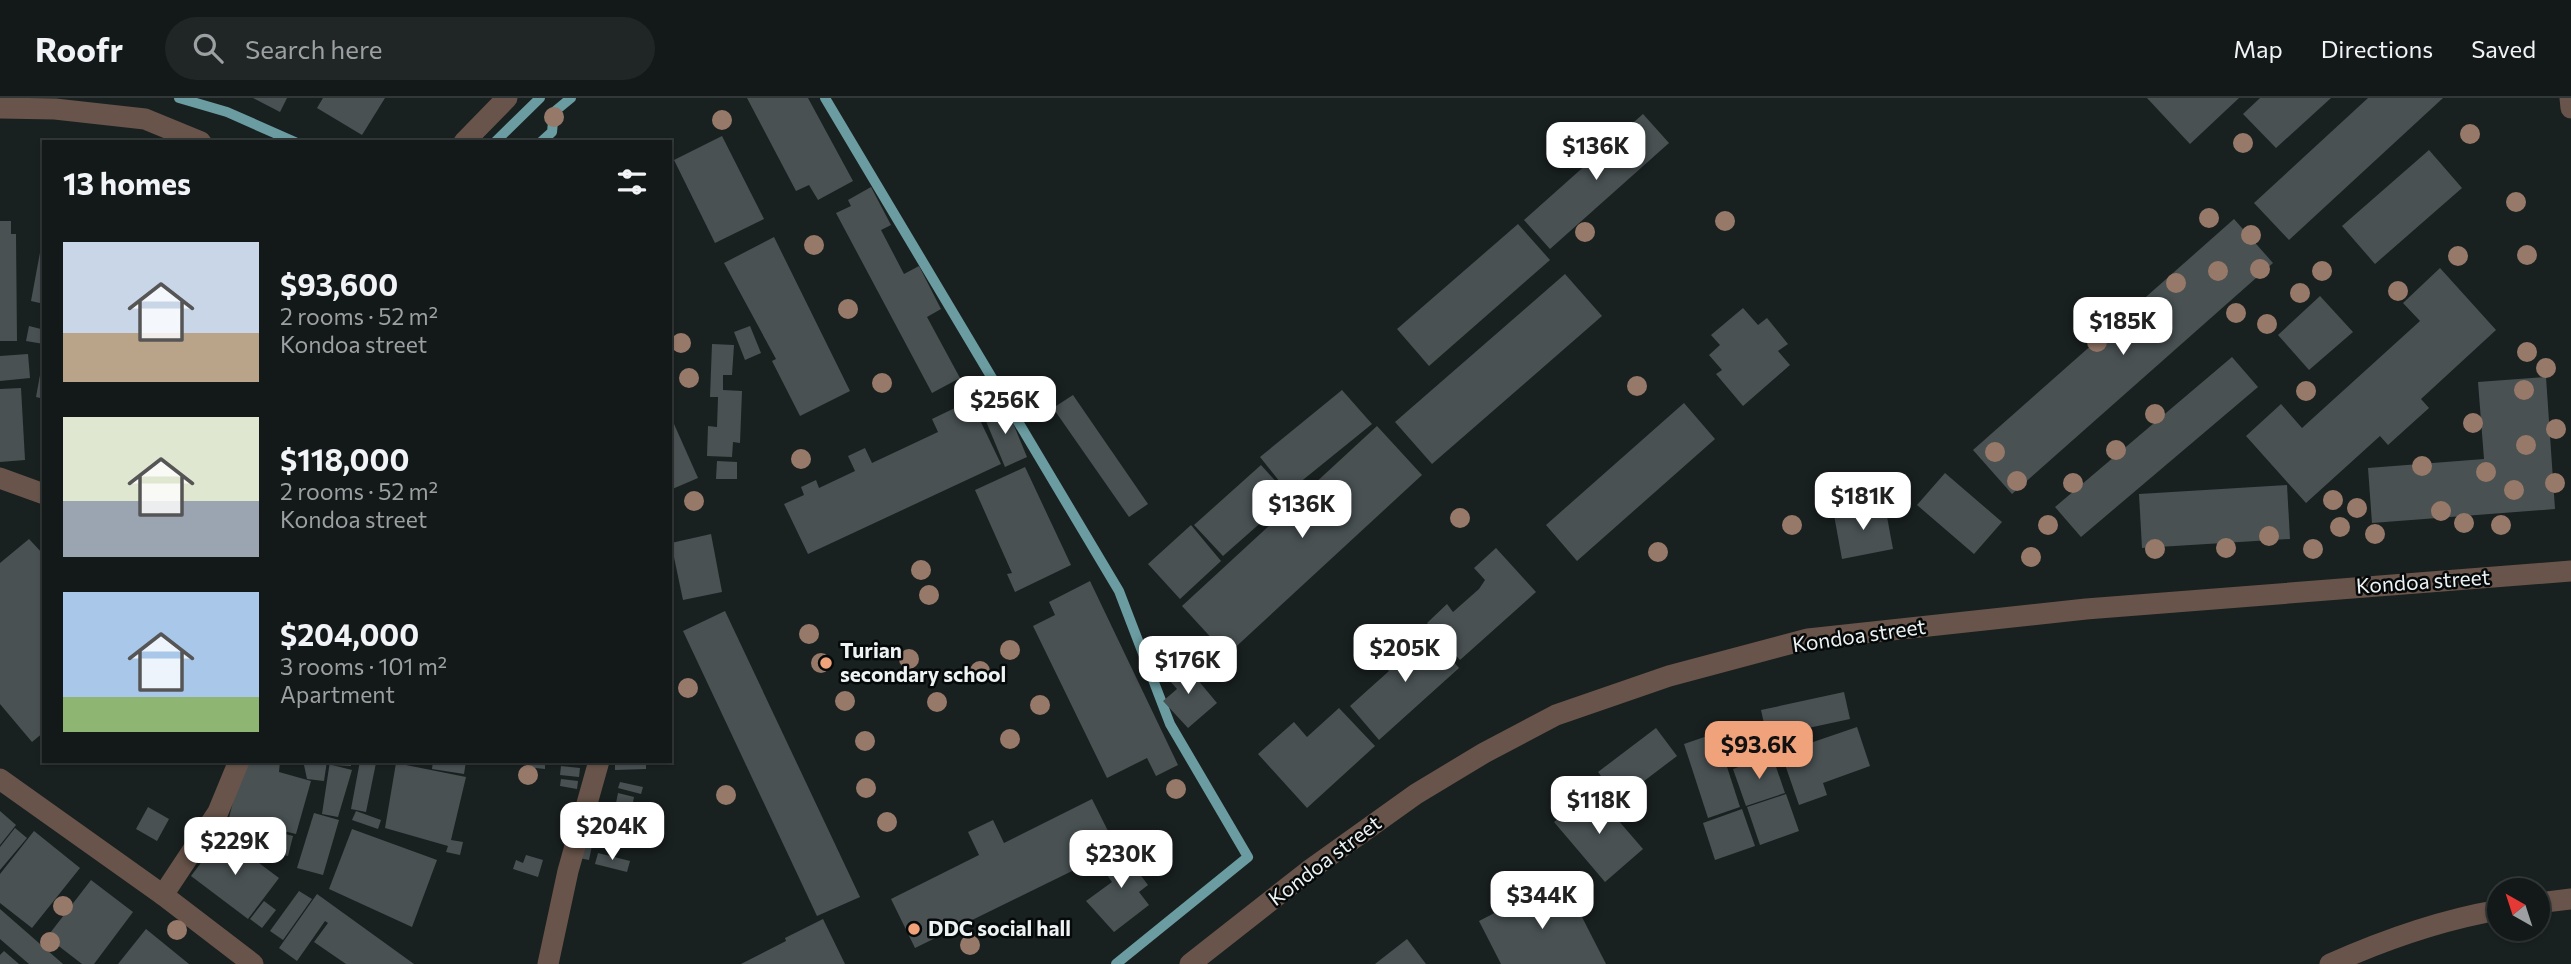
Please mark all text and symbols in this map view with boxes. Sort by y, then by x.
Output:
search box [165,17,655,80]
text: Roofr [35,28,123,69]
icon: search [189,29,227,67]
text: Search here [245,33,383,64]
text: Map [2233,34,2283,63]
text: Directions [2321,34,2433,63]
text: Saved [2471,34,2536,63]
pin: $136K [1547,122,1645,182]
text: $136K [1562,131,1630,159]
icon: filters [613,163,651,201]
text: 13 homes [63,164,191,201]
text: $93,600 [280,265,398,302]
icon: home [119,270,203,354]
pin: $185K [2074,298,2172,357]
text: 2 rooms · 52 m² [280,302,438,330]
text: $185K [2089,306,2157,334]
text: Kondoa street [280,330,427,358]
pin: $256K [956,376,1054,436]
text: $256K [970,385,1040,413]
text: $118,000 [280,440,409,477]
icon: home [119,445,203,529]
pin: $181K [1814,472,1912,532]
text: 2 rooms · 52 m² [280,477,438,505]
pin: $136K [1253,480,1351,540]
text: $181K [1831,481,1895,509]
text: $136K [1268,489,1336,517]
text: Kondoa street [280,505,427,533]
street label: Kondoa street [2355,563,2491,598]
street label: Kondoa street [1791,613,1927,656]
text: $204,000 [280,615,419,652]
icon: home [119,620,203,704]
pin: $205K [1356,624,1454,684]
text: $205K [1370,633,1440,661]
pin: $176K [1139,636,1237,696]
place label: Turian secondary school [840,637,1006,686]
text: $176K [1155,645,1221,673]
text: 3 rooms · 101 m² [280,652,447,680]
marker: Turian secondary school [818,655,834,671]
text: Apartment [280,680,395,708]
pin: $93.6K [1702,722,1816,781]
text: $93.6K [1721,730,1797,758]
pin: $118K [1550,776,1648,836]
text: $118K [1567,785,1631,813]
pin: $204K [563,802,661,862]
street label: Kondoa street [1263,809,1385,910]
text: $204K [576,811,648,839]
pin: $229K [186,818,284,877]
text: $229K [200,826,270,854]
pin: $230K [1072,830,1170,890]
text: $230K [1085,839,1157,867]
pin: $344K [1493,872,1591,931]
north arrow [2487,878,2550,942]
map controls [2487,878,2550,941]
text: $344K [1507,880,1577,908]
place label: DDC social hall [928,915,1071,940]
marker: DDC social hall [906,921,922,937]

